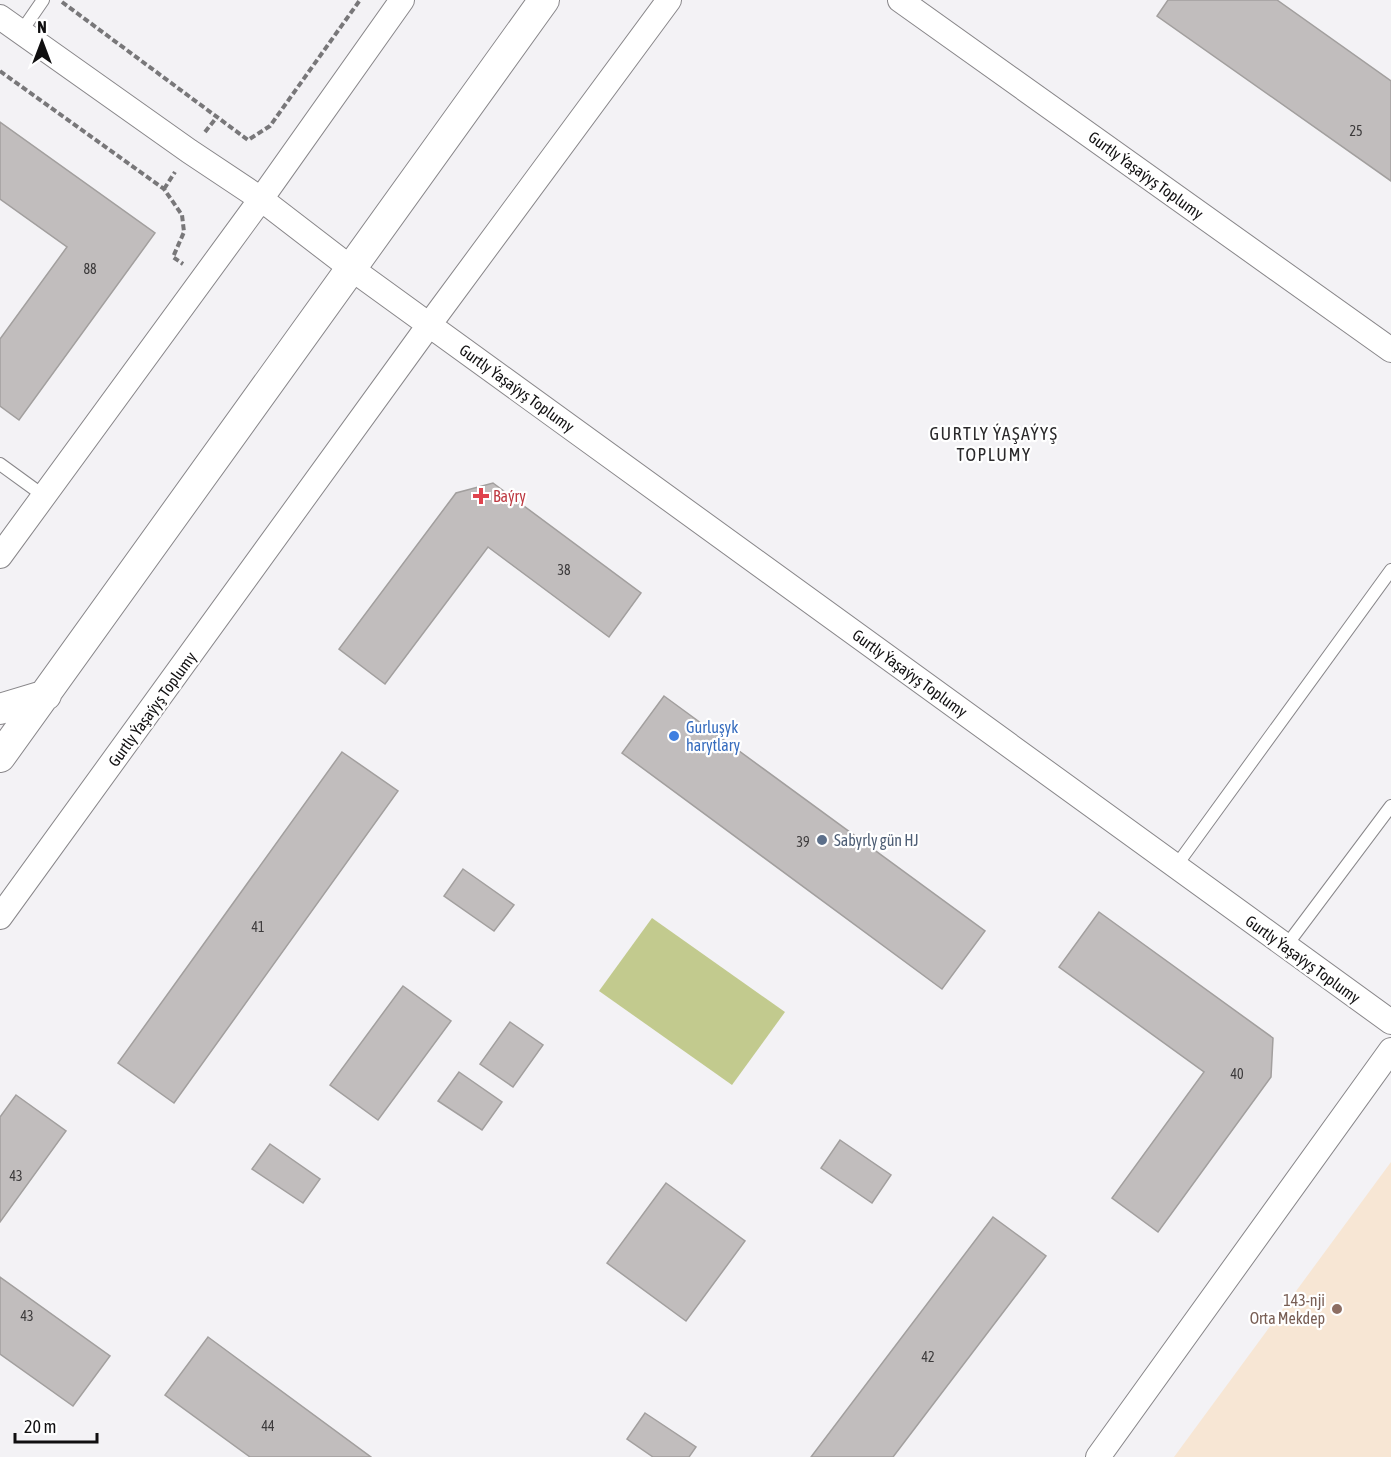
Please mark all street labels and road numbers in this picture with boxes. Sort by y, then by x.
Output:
street label: Gurtly Ýaşaýyş Toplumy [1085,127,1207,224]
street label: Gurtly Ýaşaýyş Toplumy [456,340,578,437]
street label: Gurtly Ýaşaýyş Toplumy [849,625,971,722]
street label: Gurtly Ýaşaýyş Toplumy [104,648,201,770]
street label: Gurtly Ýaşaýyş Toplumy [1242,911,1364,1008]

